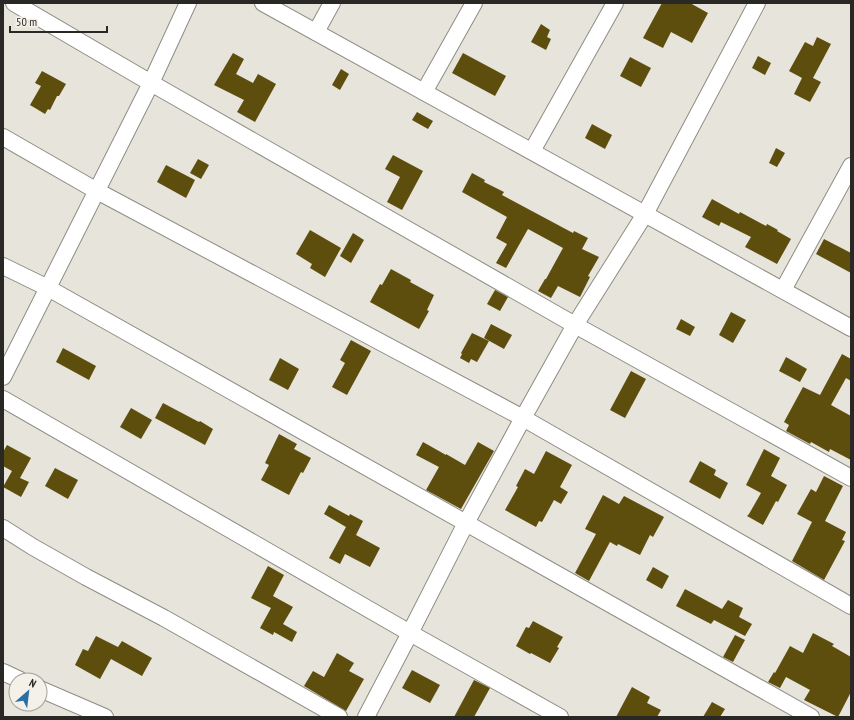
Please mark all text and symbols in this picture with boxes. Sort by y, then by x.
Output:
scale bar [10,8,107,34]
text: 50 m [16,14,37,29]
north arrow [8,672,48,712]
text: N [27,676,39,691]

